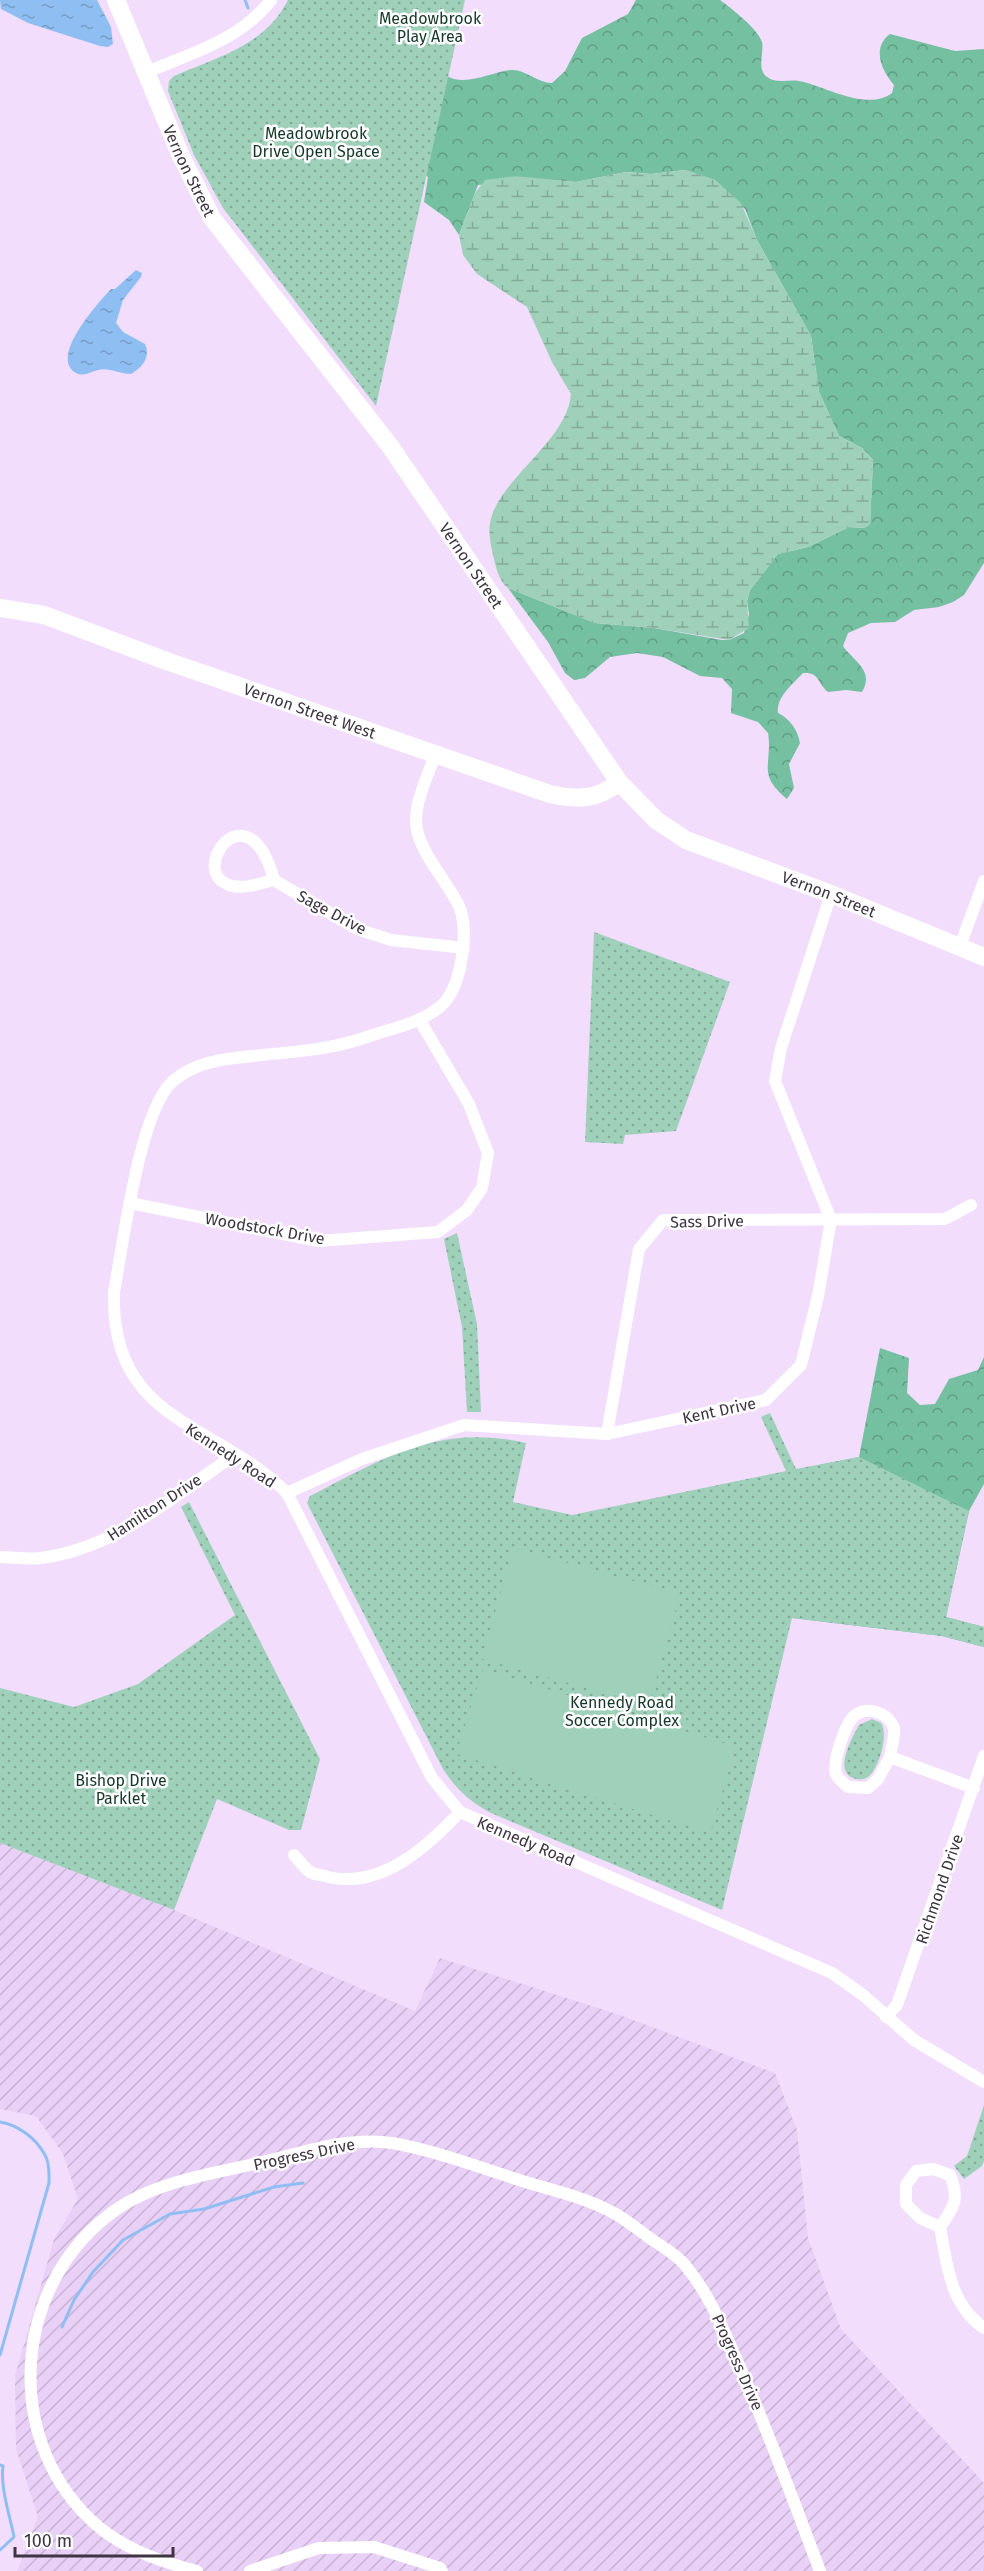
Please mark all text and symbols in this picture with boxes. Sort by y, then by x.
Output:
park label: Meadowbrook Play Area [379,9,482,46]
street label: Vernon Street [159,122,219,220]
park label: Meadowbrook Drive Open Space [252,124,380,161]
street label: Vernon Street [435,519,507,612]
street label: Vernon Street West [241,679,378,743]
street label: Vernon Street [779,868,879,921]
street label: Sage Drive [294,886,370,939]
street label: Woodstock Drive [204,1209,326,1248]
street label: Sass Drive [670,1211,744,1232]
street label: Kent Drive [681,1393,758,1428]
street label: Kennedy Road [182,1419,279,1492]
street label: Hamilton Drive [104,1470,205,1545]
park label: Kennedy Road Soccer Complex [565,1693,679,1730]
park label: Bishop Drive Parklet [75,1771,167,1808]
street label: Kennedy Road [474,1812,577,1871]
street label: Richmond Drive [912,1832,967,1947]
street label: Progress Drive [252,2134,357,2175]
street label: Progress Drive [708,2311,767,2413]
scale bar [15,2520,172,2558]
text: 100 m [24,2530,72,2552]

